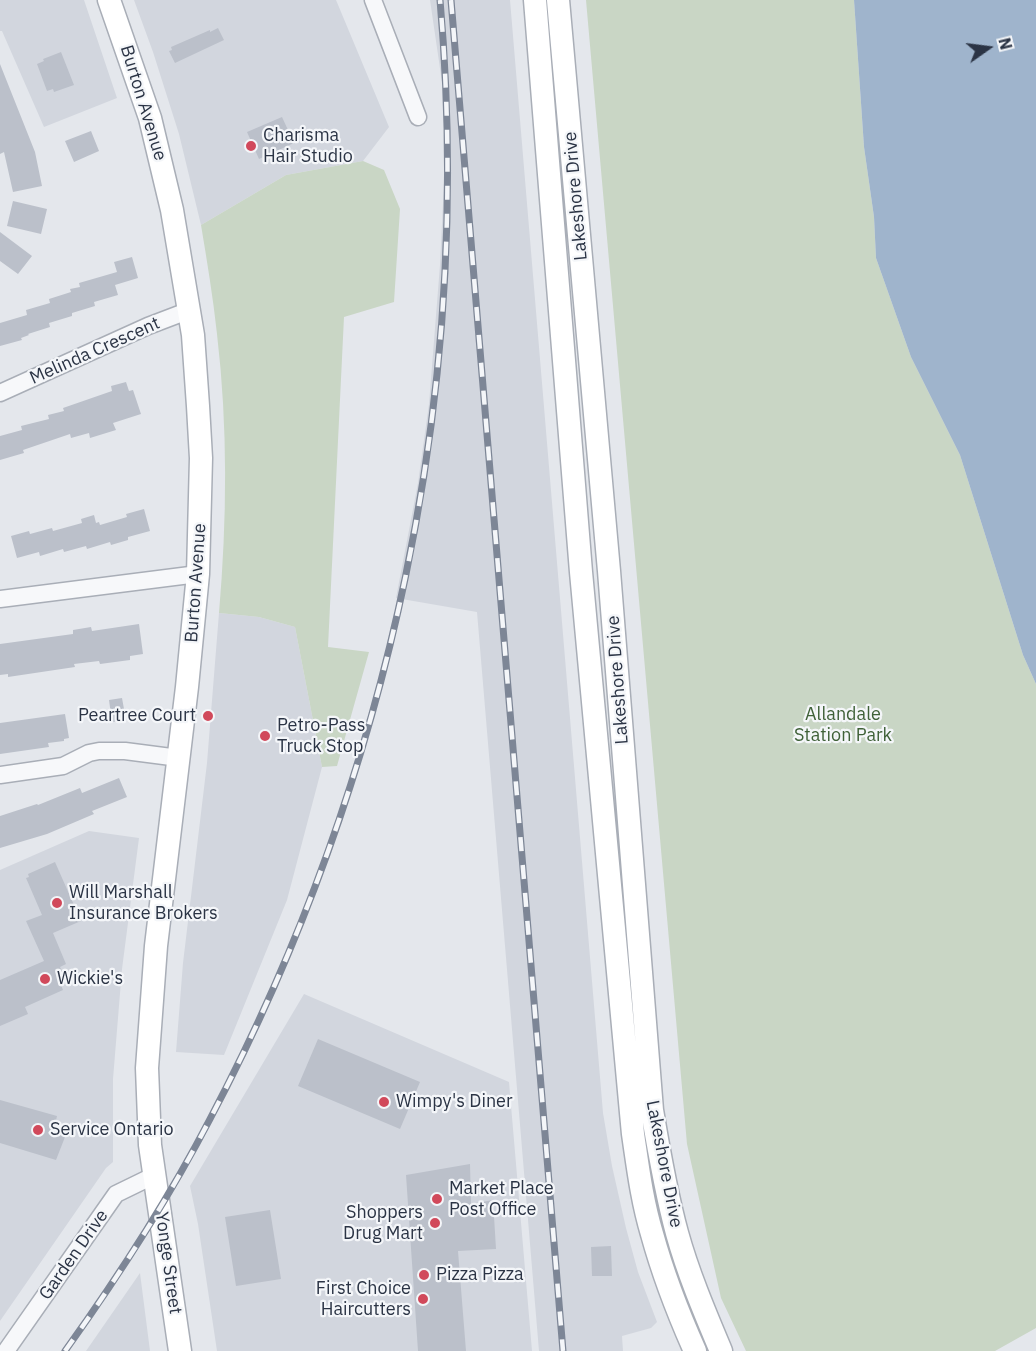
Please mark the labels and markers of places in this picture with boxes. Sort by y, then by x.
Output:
place label: Charisma Hair Studio [263,125,353,168]
marker: Charisma Hair Studio [244,139,258,153]
place label: Peartree Court [78,705,196,727]
marker: Peartree Court [201,709,215,723]
place label: Petro-Pass Truck Stop [277,715,365,758]
marker: Petro-Pass Truck Stop [258,729,272,743]
place label: Will Marshall Insurance Brokers [69,882,218,924]
marker: Will Marshall Insurance Brokers [50,896,64,910]
place label: Wickie's [57,968,123,990]
marker: Wickie's [38,972,52,986]
place label: Wimpy's Diner [396,1091,513,1113]
marker: Wimpy's Diner [377,1095,391,1109]
place label: Service Ontario [50,1119,174,1141]
marker: Service Ontario [31,1123,45,1137]
place label: Market Place Post Office [449,1178,554,1220]
marker: Market Place Post Office [430,1192,444,1206]
place label: Shoppers Drug Mart [343,1202,423,1244]
marker: Shoppers Drug Mart [428,1216,442,1230]
place label: Pizza Pizza [436,1264,524,1286]
marker: Pizza Pizza [417,1268,431,1282]
place label: First Choice Haircutters [316,1278,411,1320]
marker: First Choice Haircutters [416,1292,430,1306]

